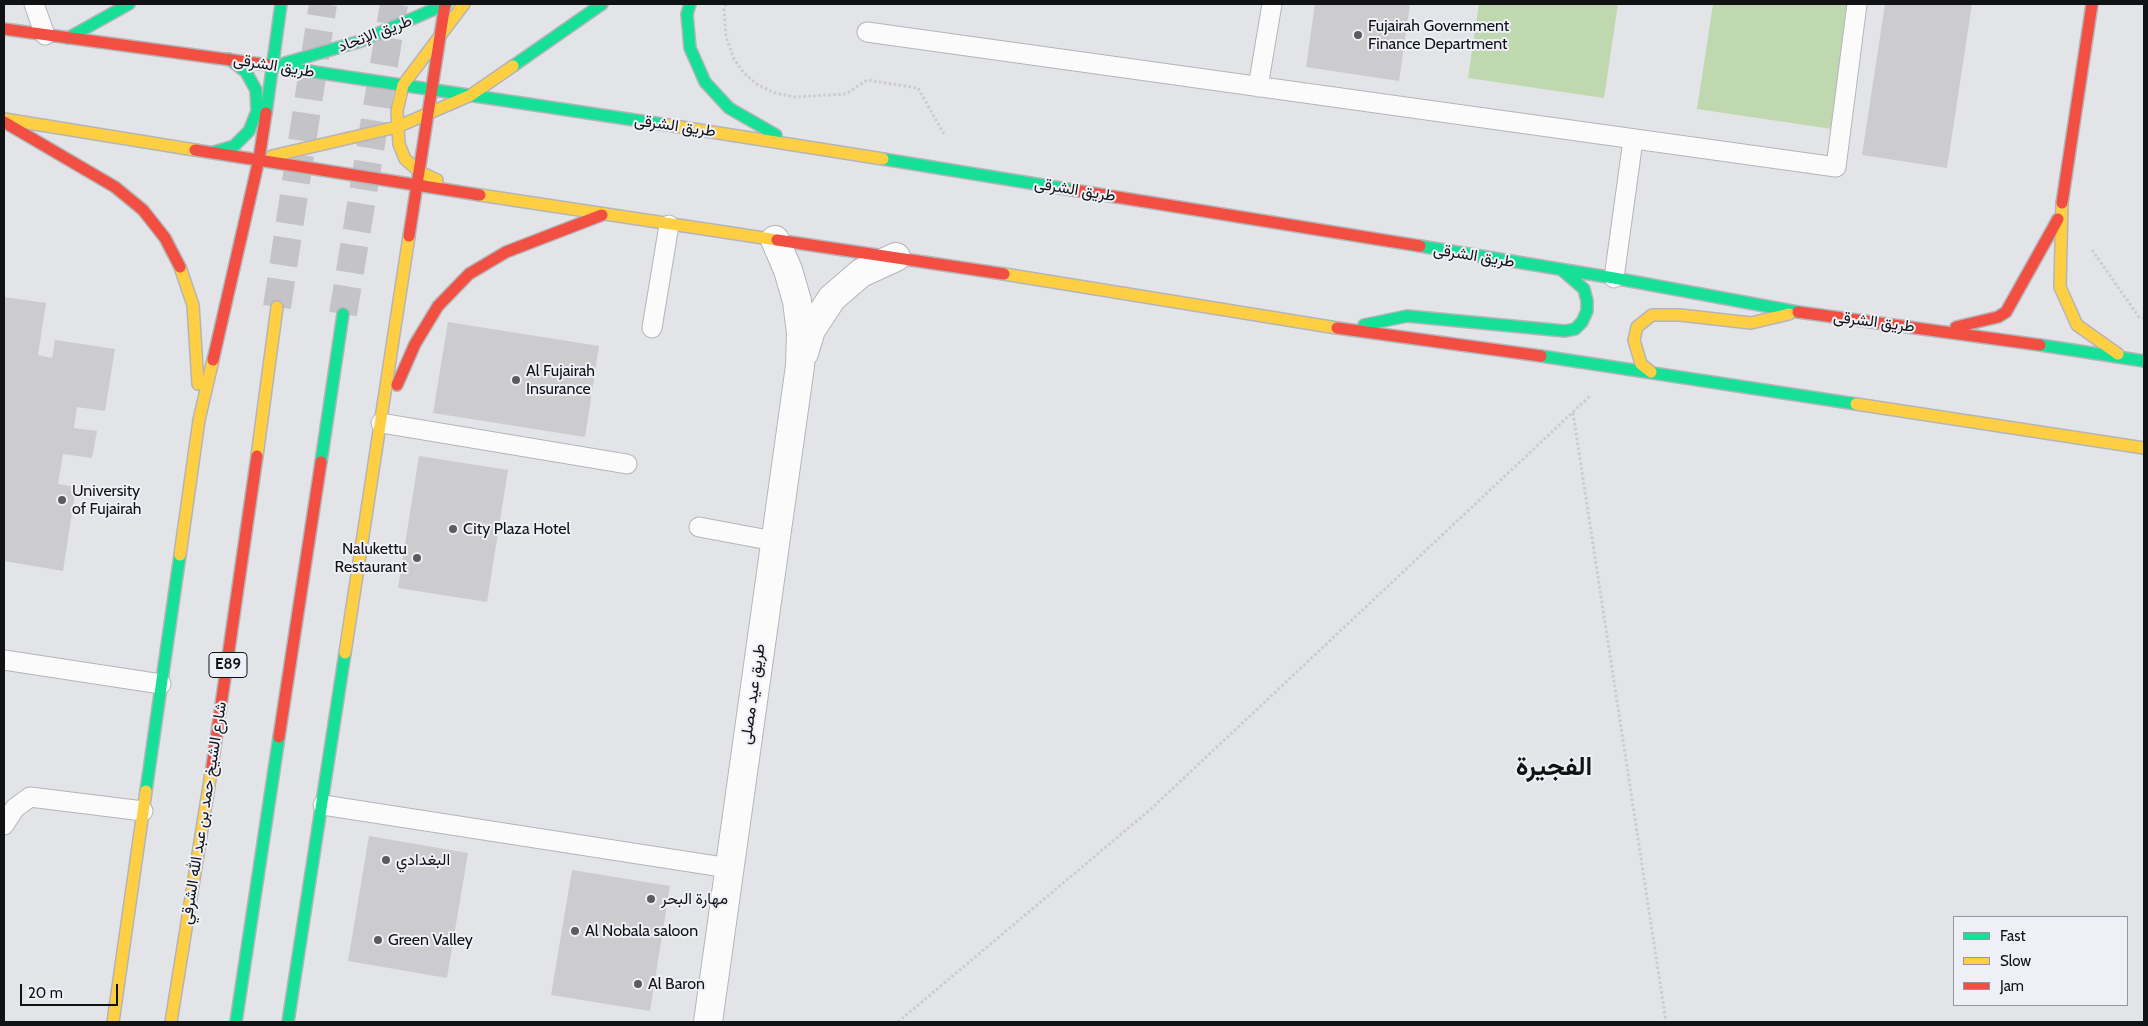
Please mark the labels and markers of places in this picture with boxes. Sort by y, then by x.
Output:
place label: Fujairah Government Finance Department [1368,16,1509,54]
marker: Fujairah Government Finance Department [1352,29,1364,41]
place label: Al Fujairah Insurance [526,361,595,399]
marker: Al Fujairah Insurance [510,374,522,386]
place label: University of Fujairah [72,481,142,519]
marker: University of Fujairah [56,494,68,506]
place label: City Plaza Hotel [463,519,570,539]
marker: City Plaza Hotel [447,523,459,535]
place label: Nalukettu Restaurant [335,539,407,577]
marker: Nalukettu Restaurant [411,552,423,564]
place label: البغدادي [396,850,450,870]
marker: البغدادي [380,854,392,866]
place label: مهارة البحر [661,889,728,909]
marker: مهارة البحر [645,893,657,905]
place label: Al Nobala saloon [585,921,698,941]
marker: Al Nobala saloon [569,925,581,937]
place label: Green Valley [388,930,473,950]
marker: Green Valley [372,934,384,946]
place label: Al Baron [648,974,705,994]
marker: Al Baron [632,978,644,990]

